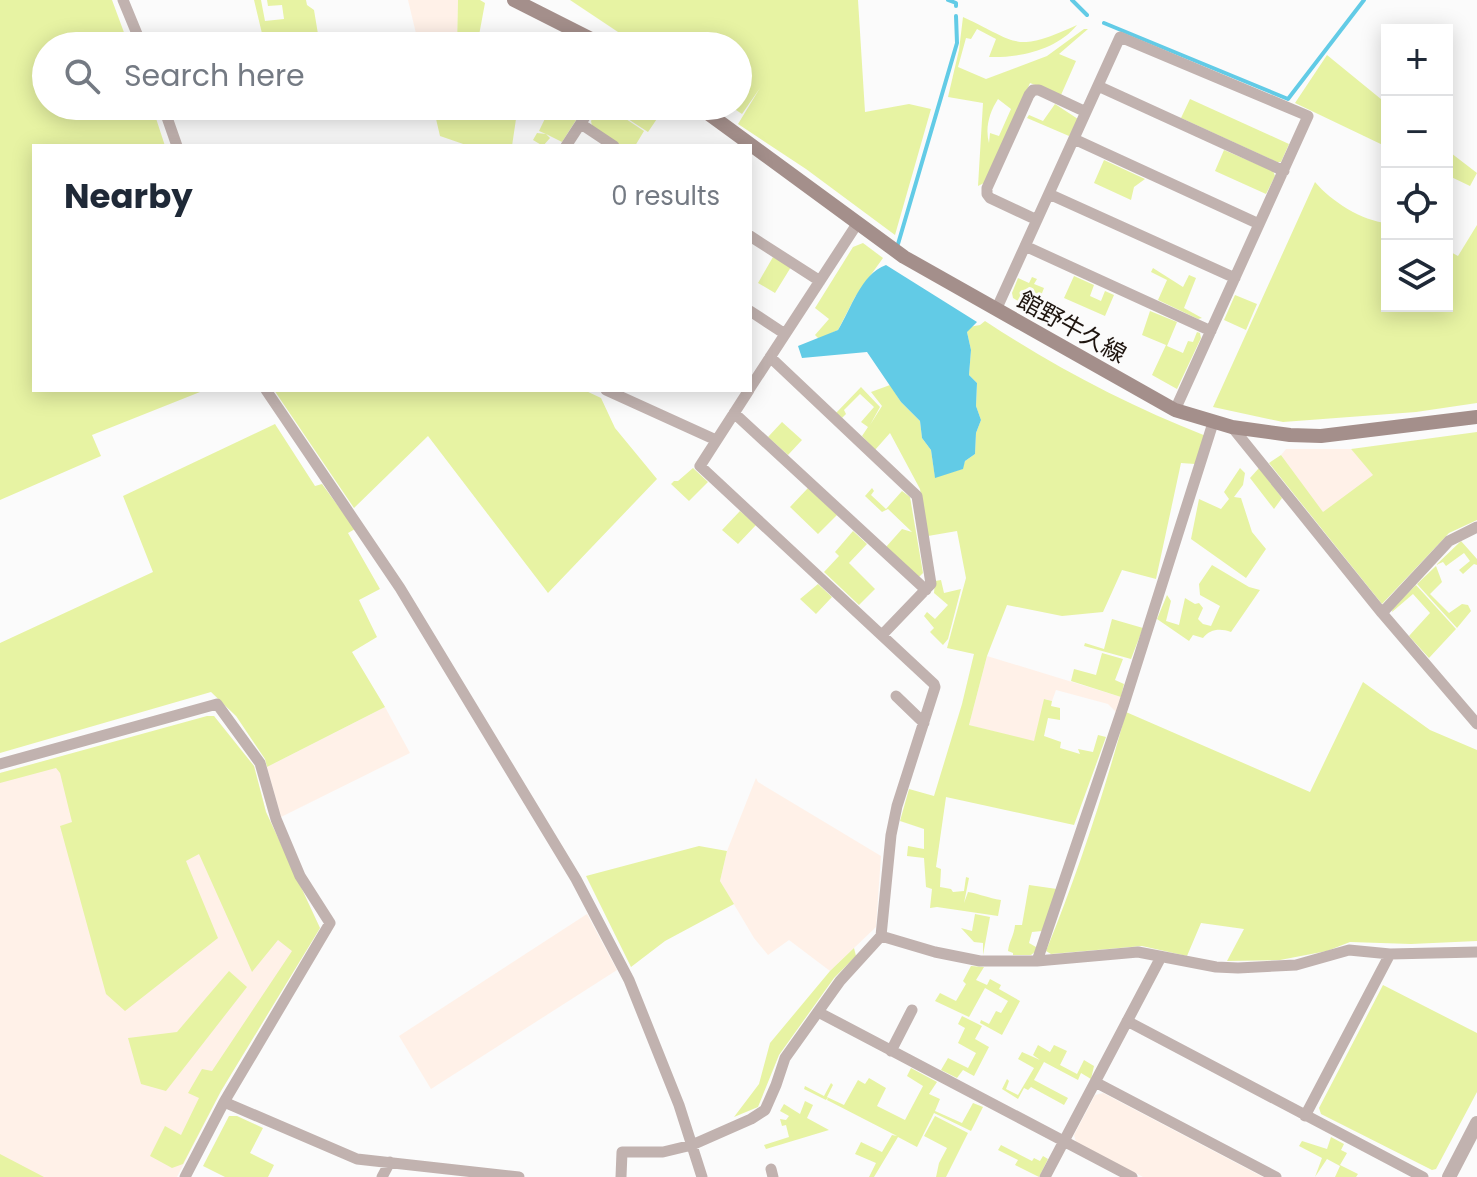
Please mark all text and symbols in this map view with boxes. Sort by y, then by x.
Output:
map controls [1381,24,1453,312]
button: + [1381,24,1453,96]
search box [32,32,752,120]
icon: search [60,54,104,98]
text: Search here [124,54,305,97]
button: − [1381,96,1453,168]
button: locate [1381,168,1453,240]
text: Nearby [64,172,193,220]
text: 0 results [611,178,720,214]
button: layers [1381,240,1453,312]
street label: 館野牛久線 [1012,283,1132,371]

